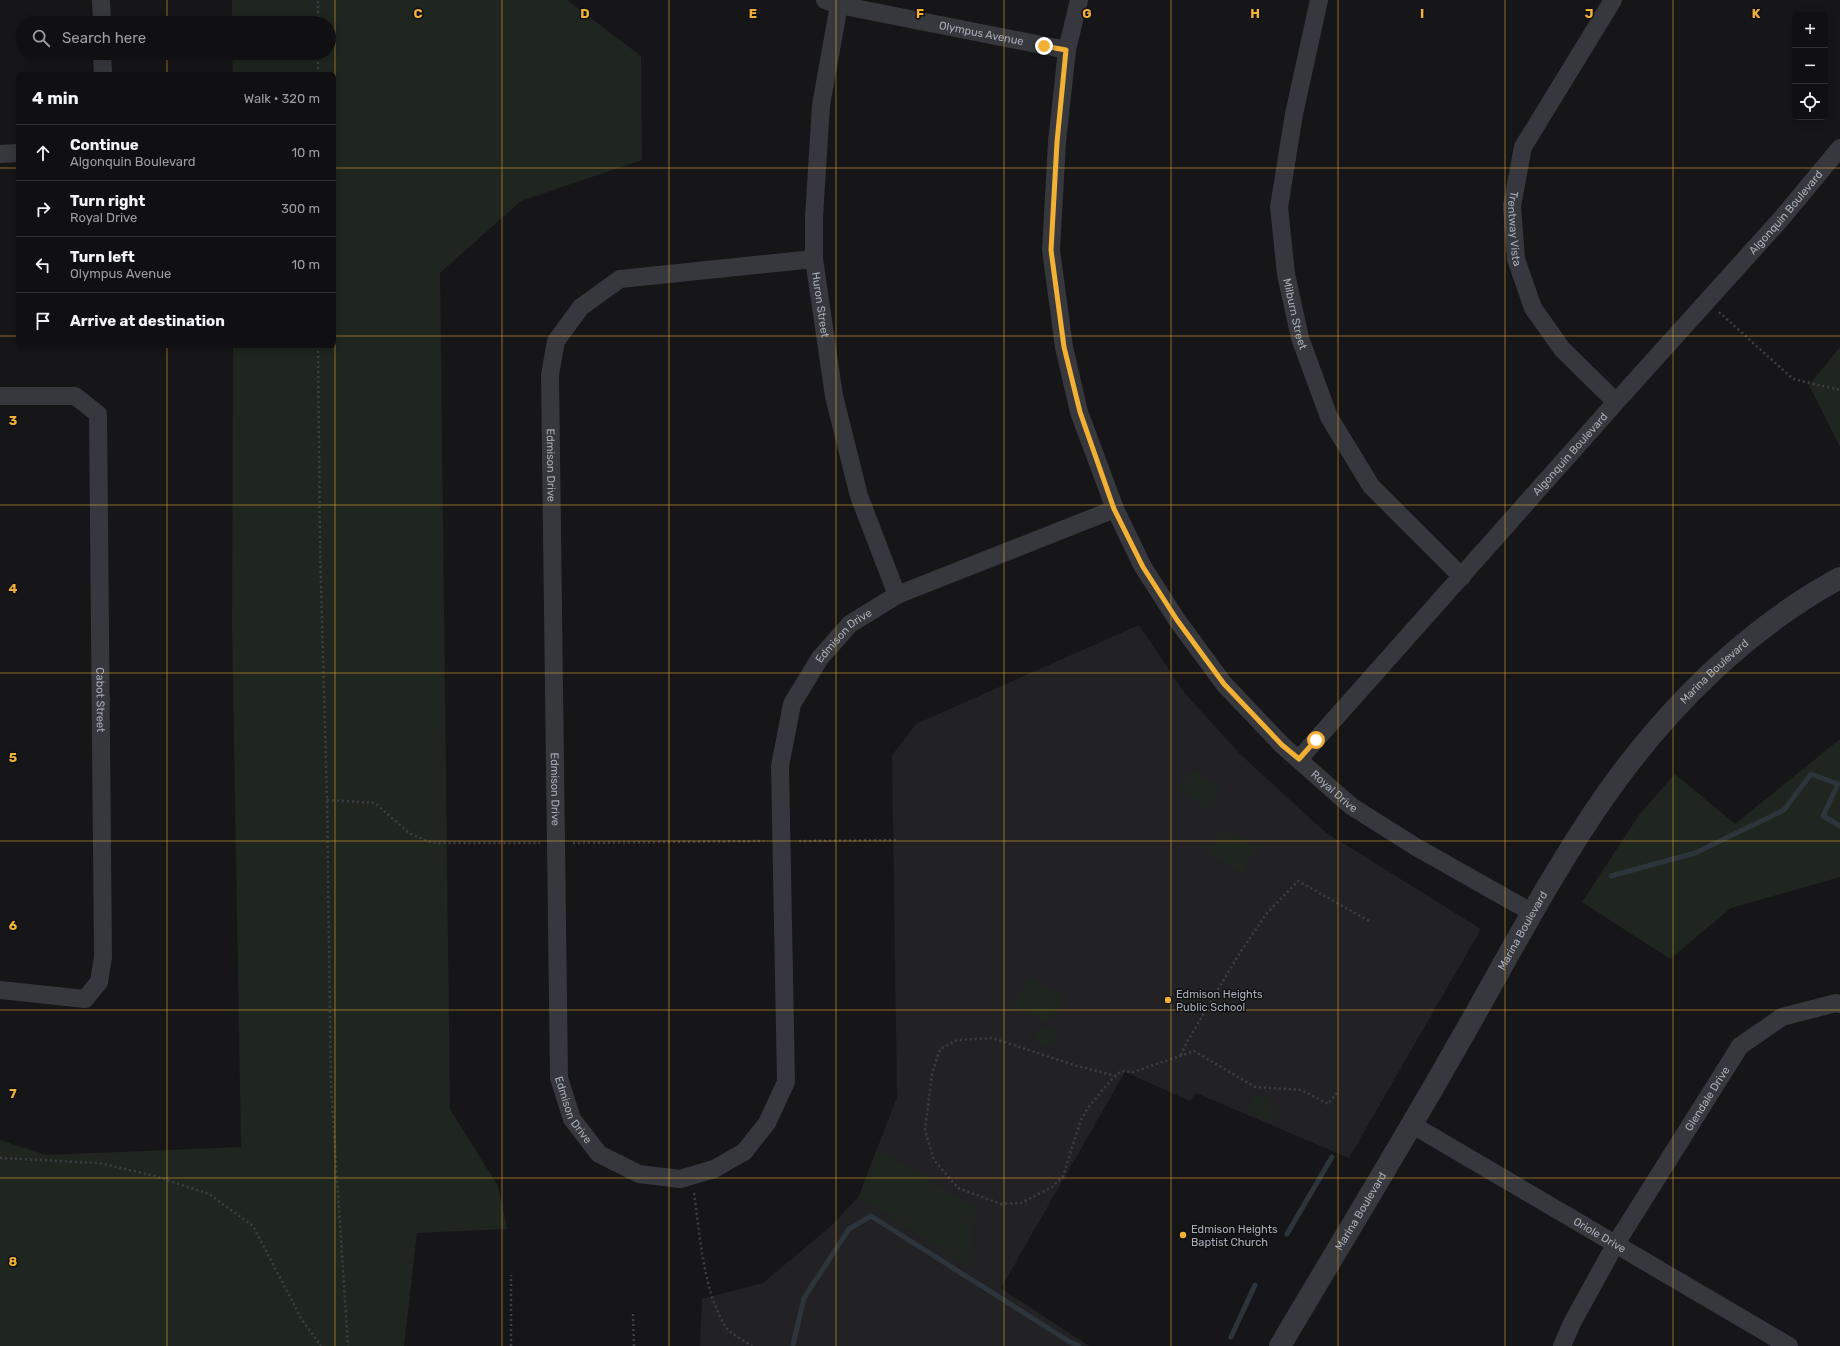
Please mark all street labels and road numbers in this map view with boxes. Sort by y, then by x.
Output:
street label: Olympus Avenue [938,19,1025,48]
street label: Algonquin Boulevard [1746,168,1826,257]
street label: Trentway Vista [1505,190,1524,268]
street label: Huron Street [809,271,831,339]
street label: Milburn Street [1280,277,1310,352]
street label: Algonquin Boulevard [1530,410,1610,498]
street label: Edmison Drive [544,428,558,502]
street label: Edmison Drive [813,606,874,665]
street label: Marina Boulevard [1678,637,1751,707]
street label: Cabot Street [93,667,107,733]
street label: Edmison Drive [548,752,562,826]
street label: Royal Drive [1308,768,1360,815]
street label: Marina Boulevard [1495,889,1550,973]
street label: Glendale Drive [1682,1064,1732,1134]
street label: Edmison Drive [552,1075,594,1146]
street label: Marina Boulevard [1333,1170,1389,1253]
street label: Oriole Drive [1571,1215,1628,1256]

